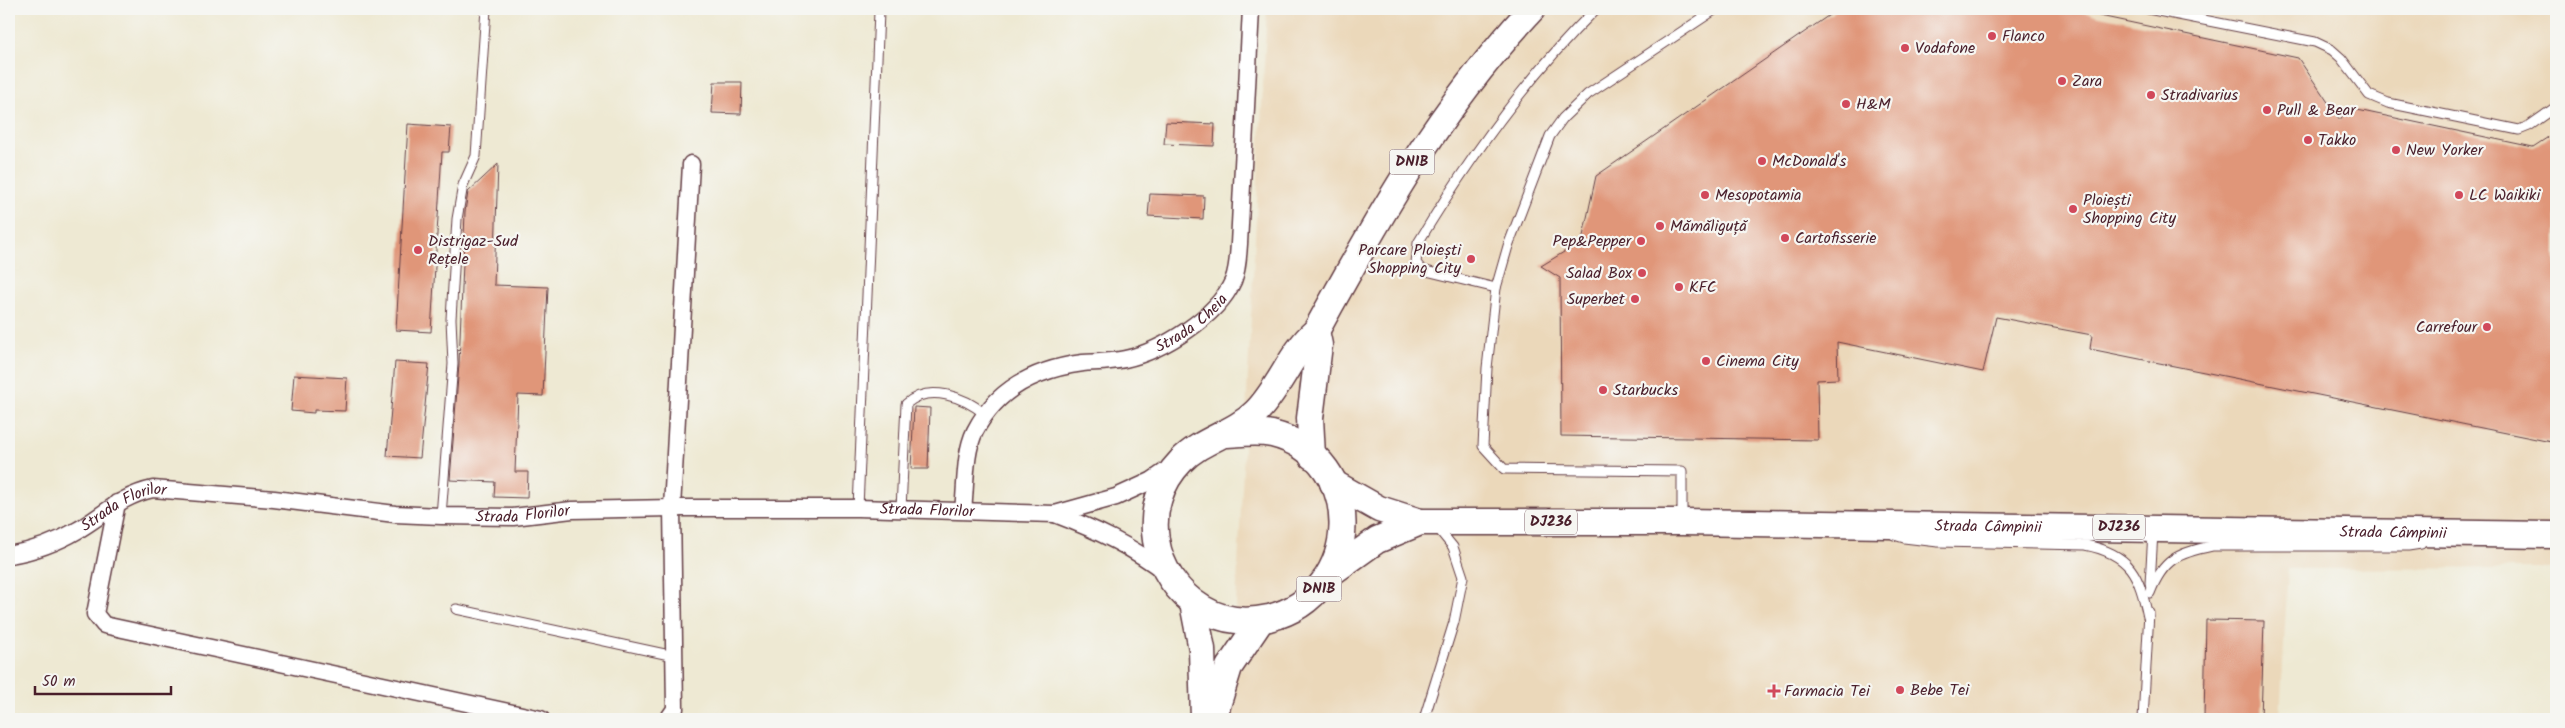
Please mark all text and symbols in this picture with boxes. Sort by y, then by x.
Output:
place label: Flanco [2002,24,2045,49]
marker: Flanco [1986,30,1998,42]
place label: Vodafone [1915,36,1975,61]
marker: Vodafone [1899,42,1911,54]
place label: Zara [2072,69,2102,94]
marker: Zara [2056,75,2068,87]
place label: Stradivarius [2161,83,2238,108]
marker: Stradivarius [2145,89,2157,101]
place label: H&M [1856,92,1891,117]
marker: H&M [1840,98,1852,110]
place label: Pull & Bear [2277,98,2357,123]
marker: Pull & Bear [2261,104,2273,116]
place label: Takko [2318,128,2356,153]
marker: Takko [2302,134,2314,146]
place label: New Yorker [2406,138,2485,163]
marker: New Yorker [2390,144,2402,156]
place label: McDonald's [1772,149,1847,174]
road number: DN1B [1390,150,1434,174]
marker: McDonald's [1756,155,1768,167]
place label: Mesopotamia [1715,183,1802,208]
place label: LC Waikiki [2469,183,2541,208]
place label: Ploiești Shopping City [2083,188,2177,231]
marker: Mesopotamia [1699,189,1711,201]
marker: LC Waikiki [2453,189,2465,201]
marker: Ploiești Shopping City [2067,203,2079,215]
place label: Mămăliguță [1670,214,1748,239]
marker: Mămăliguță [1654,220,1666,232]
place label: Cartofisserie [1795,226,1876,251]
place label: Distrigaz-Sud Rețele [428,229,519,272]
place label: Pep&Pepper [1553,229,1633,254]
marker: Cartofisserie [1779,232,1791,244]
marker: Pep&Pepper [1635,235,1647,247]
place label: Parcare Ploiești Shopping City [1358,238,1462,281]
marker: Distrigaz-Sud Rețele [412,244,424,256]
marker: Parcare Ploiești Shopping City [1465,253,1477,265]
place label: Salad Box [1566,261,1633,286]
marker: Salad Box [1636,267,1648,279]
place label: KFC [1689,275,1716,300]
marker: KFC [1673,281,1685,293]
place label: Superbet [1567,287,1626,312]
street label: Strada Cheia [1151,288,1234,359]
marker: Superbet [1629,293,1641,305]
place label: Carrefour [2416,315,2479,340]
marker: Carrefour [2481,321,2493,333]
place label: Cinema City [1716,349,1799,374]
marker: Cinema City [1700,355,1712,367]
place label: Starbucks [1613,378,1678,403]
marker: Starbucks [1597,384,1609,396]
street label: Strada Florilor [75,477,169,538]
street label: Strada Florilor [880,496,977,524]
street label: Strada Florilor [475,498,573,530]
road number: DJ236 [1525,510,1577,534]
street label: Strada Câmpinii [1934,513,2043,540]
road number: DJ236 [2093,514,2145,540]
street label: Strada Câmpinii [2339,519,2448,546]
road number: DN1B [1296,576,1342,602]
scale bar [35,663,171,695]
text: 50 m [42,670,76,694]
place label: Bebe Tei [1910,678,1970,703]
place label: Farmacia Tei [1784,679,1871,704]
marker: Bebe Tei [1894,684,1906,696]
marker: Farmacia Tei [1768,685,1780,697]

